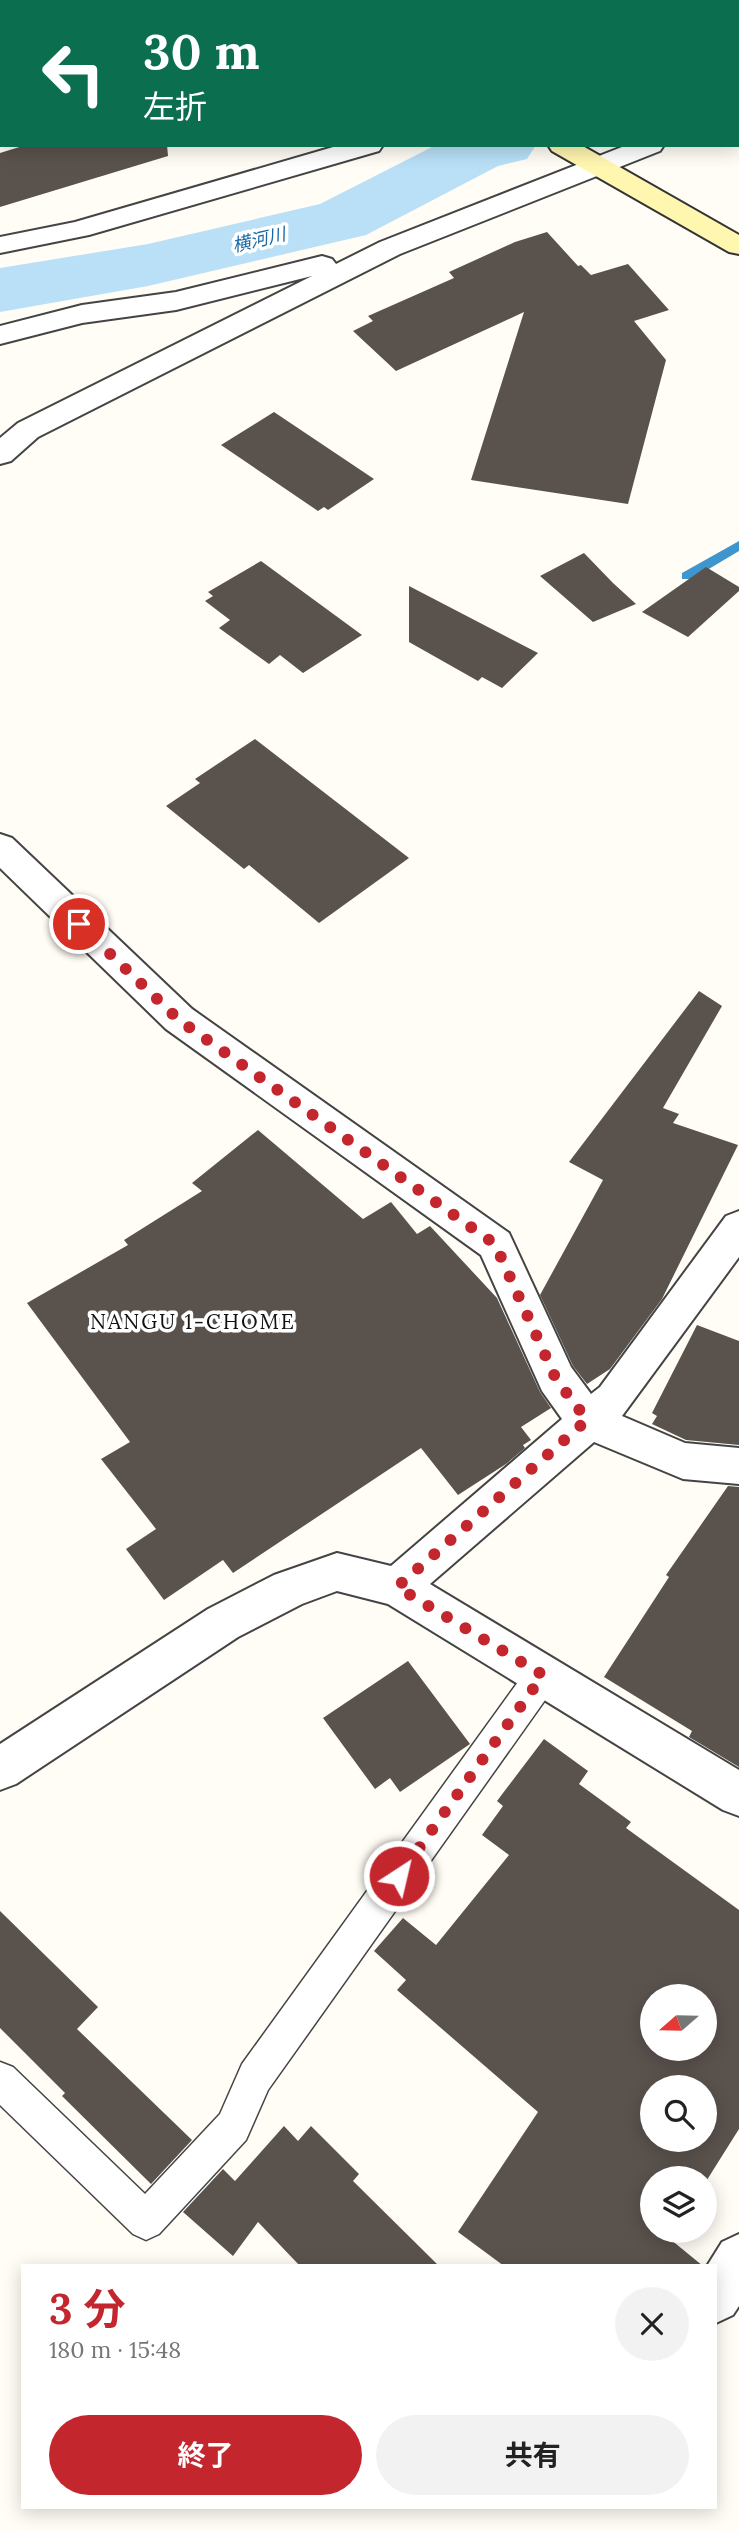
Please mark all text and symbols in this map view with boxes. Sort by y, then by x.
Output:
text: 30 m [143,20,260,82]
icon: left [28,28,119,119]
text: 左折 [143,86,207,127]
water label: 横河川 [230,222,290,257]
pin [49,894,109,954]
icon: arrive [60,905,98,943]
district label: NANGU 1-CHOME [90,1308,296,1335]
position arrow [362,1839,436,1913]
north arrow [640,1984,718,2062]
map controls [640,1984,717,2243]
button: search [640,2075,717,2152]
button: layers [640,2166,717,2243]
text: 3 分 [49,2282,126,2336]
button: close [615,2287,689,2361]
text: 180 m · 15:48 [49,2335,181,2364]
button: 終了 [49,2415,362,2495]
button: 共有 [376,2415,689,2495]

